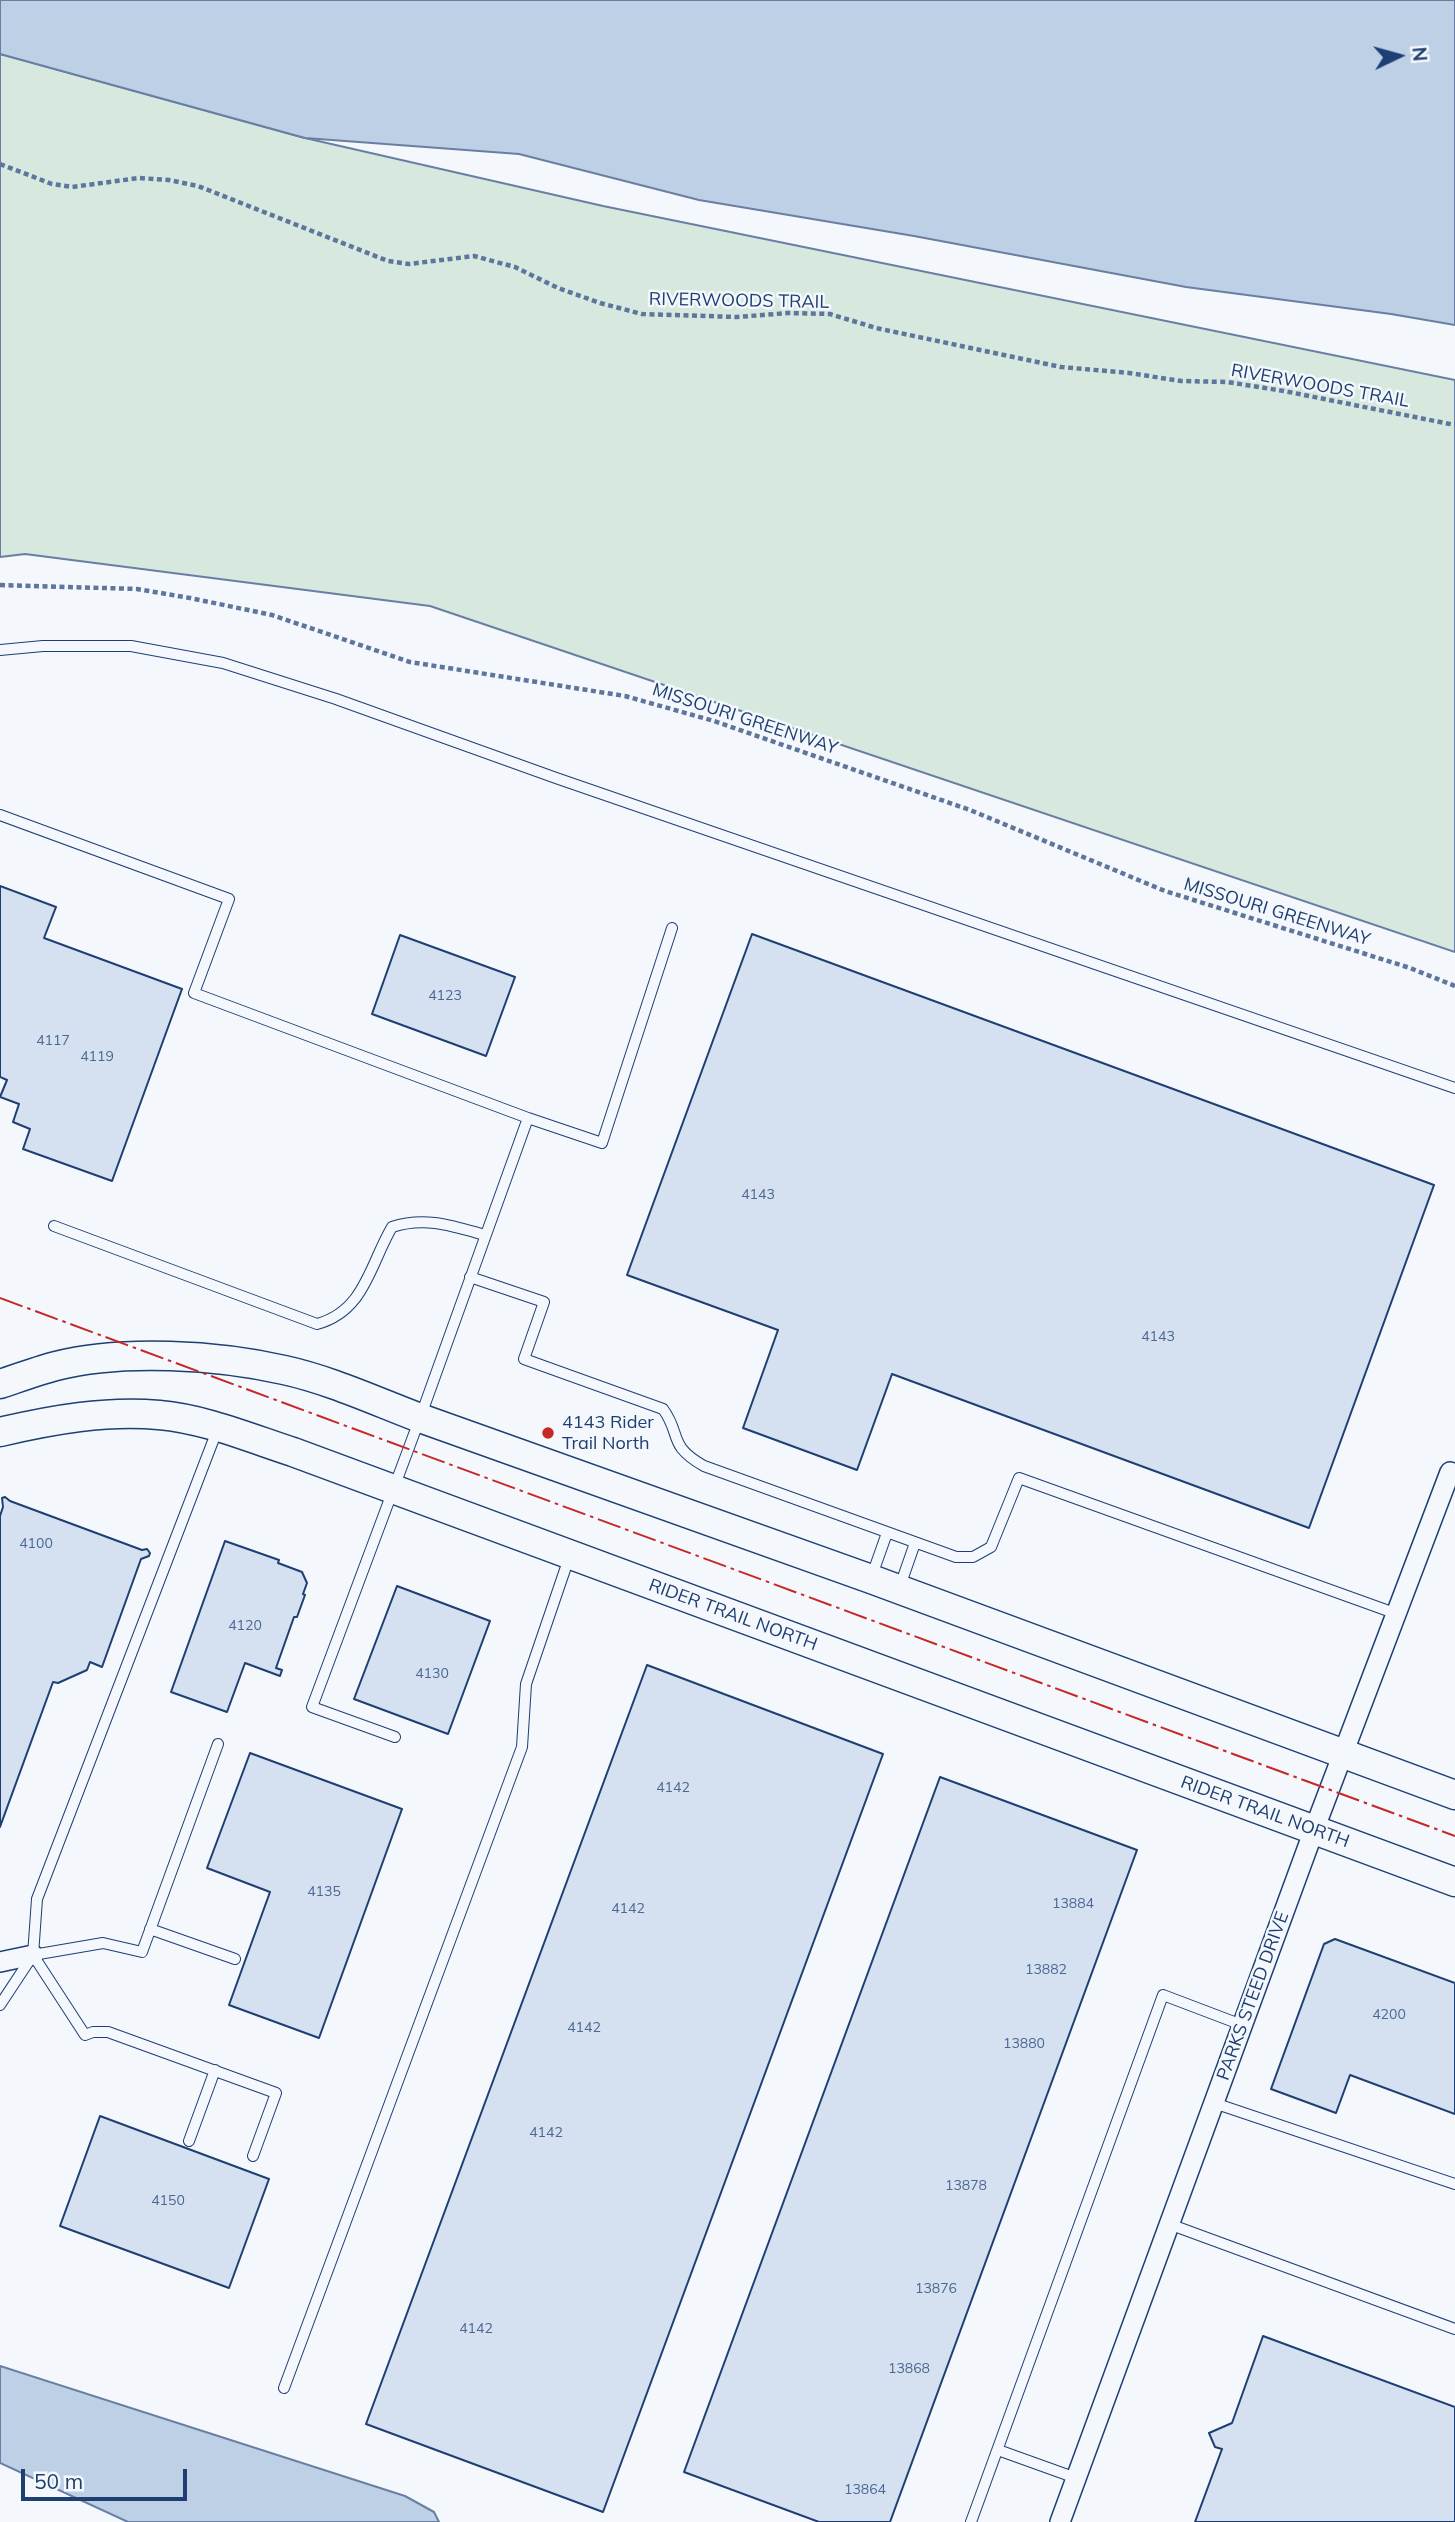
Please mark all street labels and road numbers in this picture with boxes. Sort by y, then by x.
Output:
street label: RIVERWOODS TRAIL [649,289,829,313]
street label: RIVERWOODS TRAIL [1229,360,1411,412]
street label: MISSOURI GREENWAY [650,679,840,759]
street label: MISSOURI GREENWAY [1181,873,1373,951]
street label: RIDER TRAIL NORTH [646,1574,820,1656]
street label: RIDER TRAIL NORTH [1178,1771,1352,1853]
street label: PARKS STEED DRIVE [1212,1909,1294,2083]

